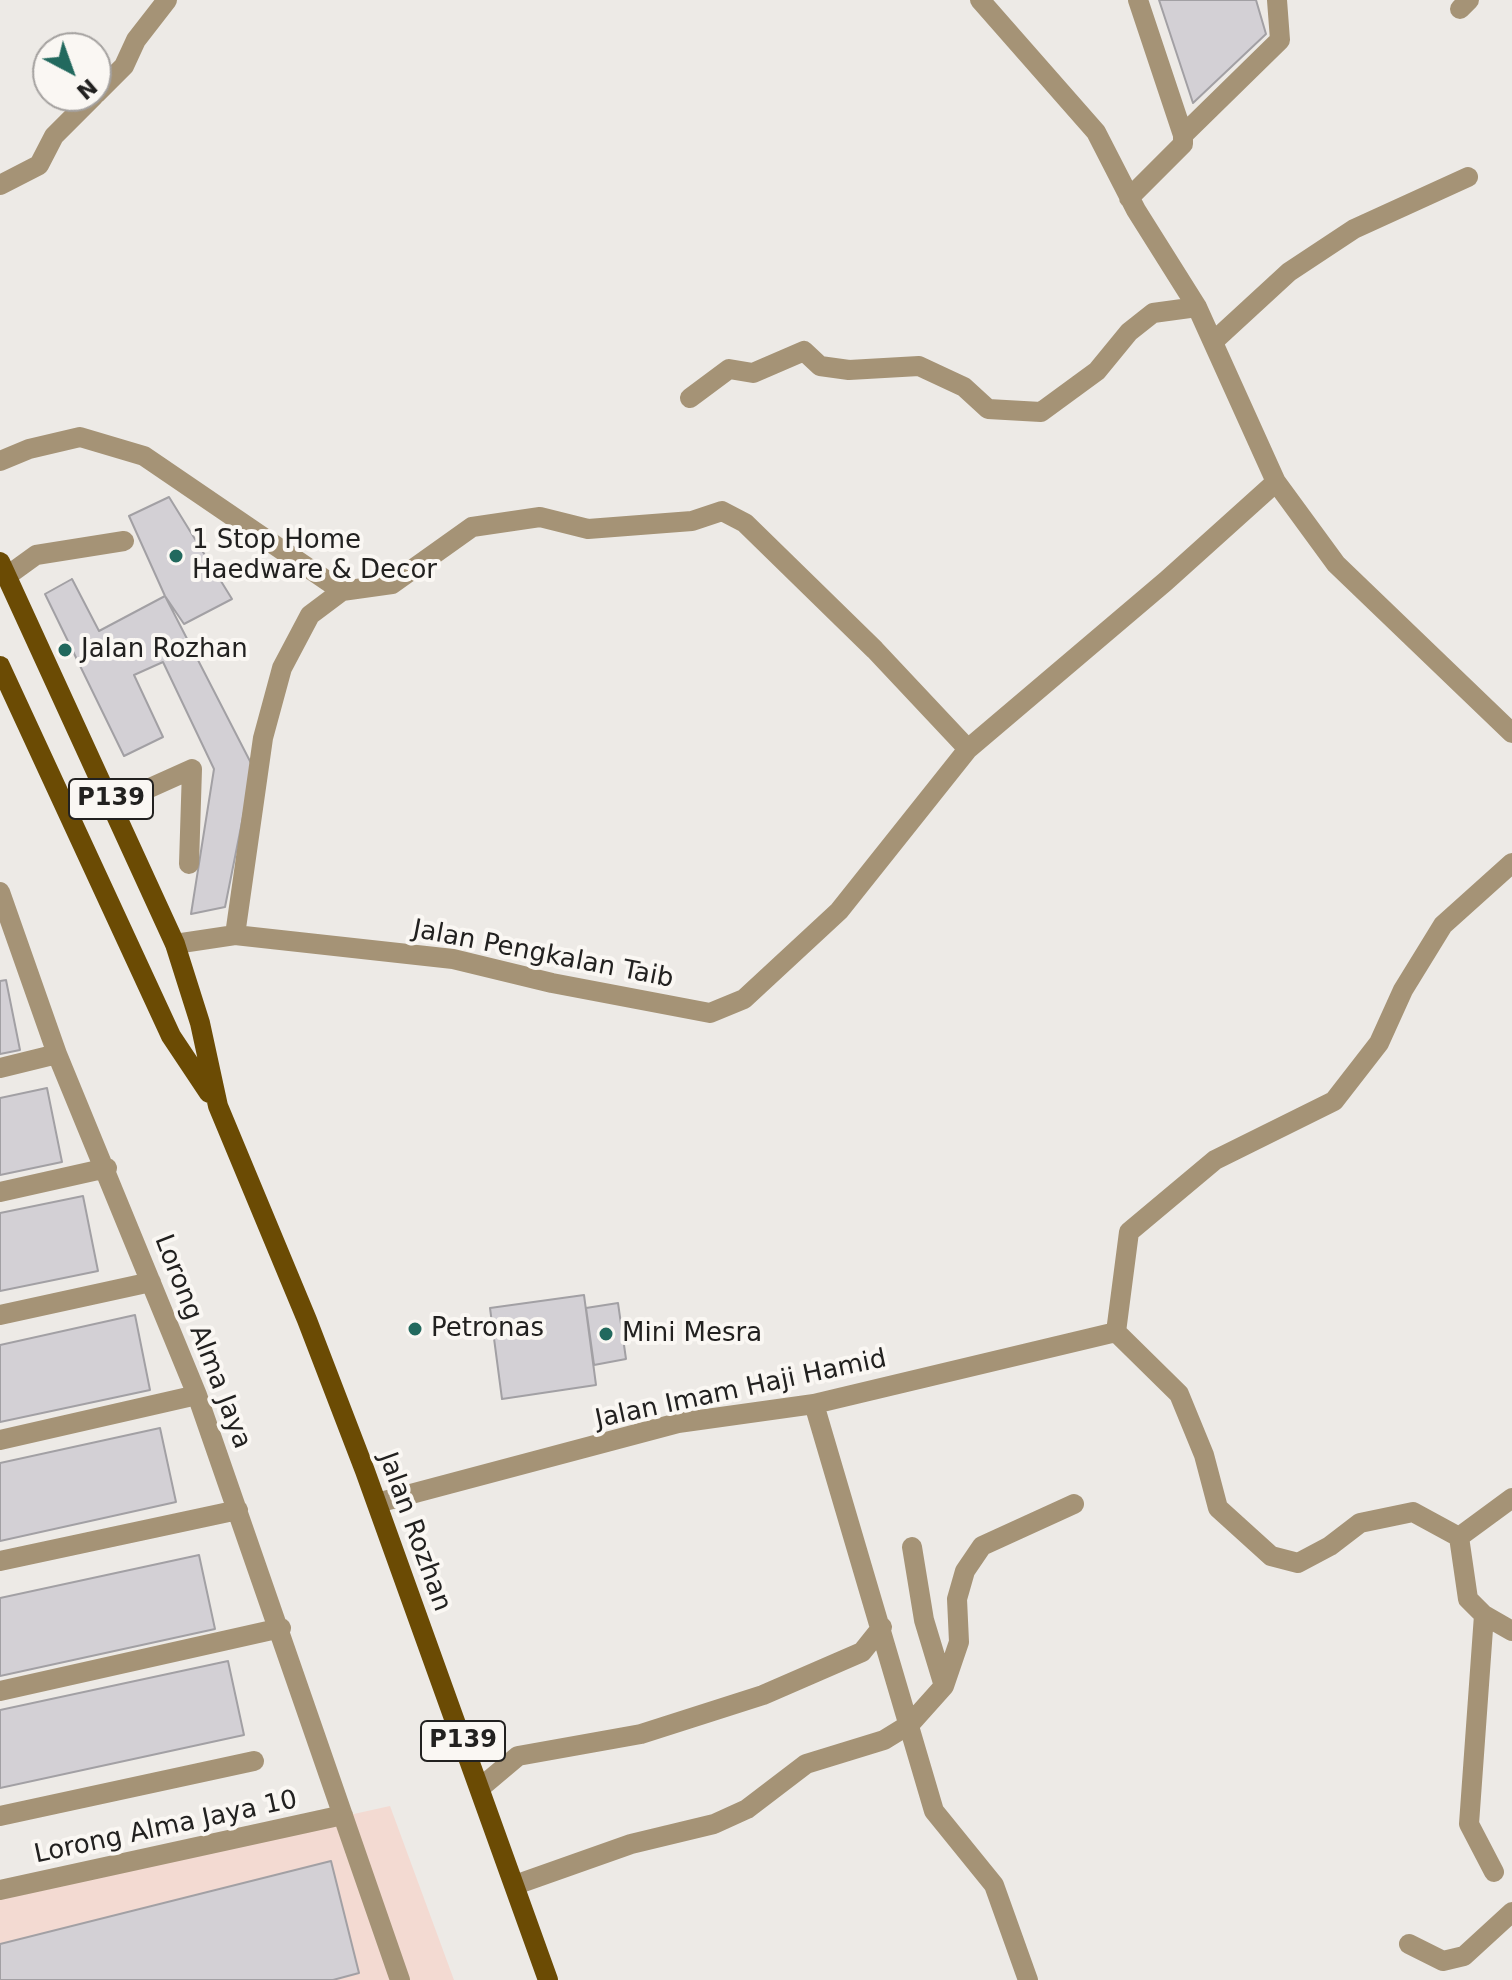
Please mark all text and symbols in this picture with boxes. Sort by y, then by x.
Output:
north arrow [32,32,112,112]
text: N [72,73,102,104]
place label: 1 Stop Home Haedware & Decor [192,525,437,586]
marker: 1 Stop Home Haedware & Decor [167,547,185,565]
place label: Jalan Rozhan [81,634,248,666]
marker: Jalan Rozhan [56,641,74,659]
road number: P139 [69,779,153,819]
street label: Jalan Pengkalan Taib [410,914,676,996]
street label: Lorong Alma Jaya [147,1231,257,1453]
place label: Petronas [431,1313,544,1345]
place label: Mini Mesra [622,1318,762,1350]
marker: Petronas [406,1320,424,1338]
marker: Mini Mesra [597,1325,615,1343]
street label: Jalan Imam Haji Hamid [593,1344,889,1436]
street label: Jalan Rozhan [371,1448,457,1616]
road number: P139 [421,1721,505,1761]
street label: Lorong Alma Jaya 10 [32,1785,300,1871]

